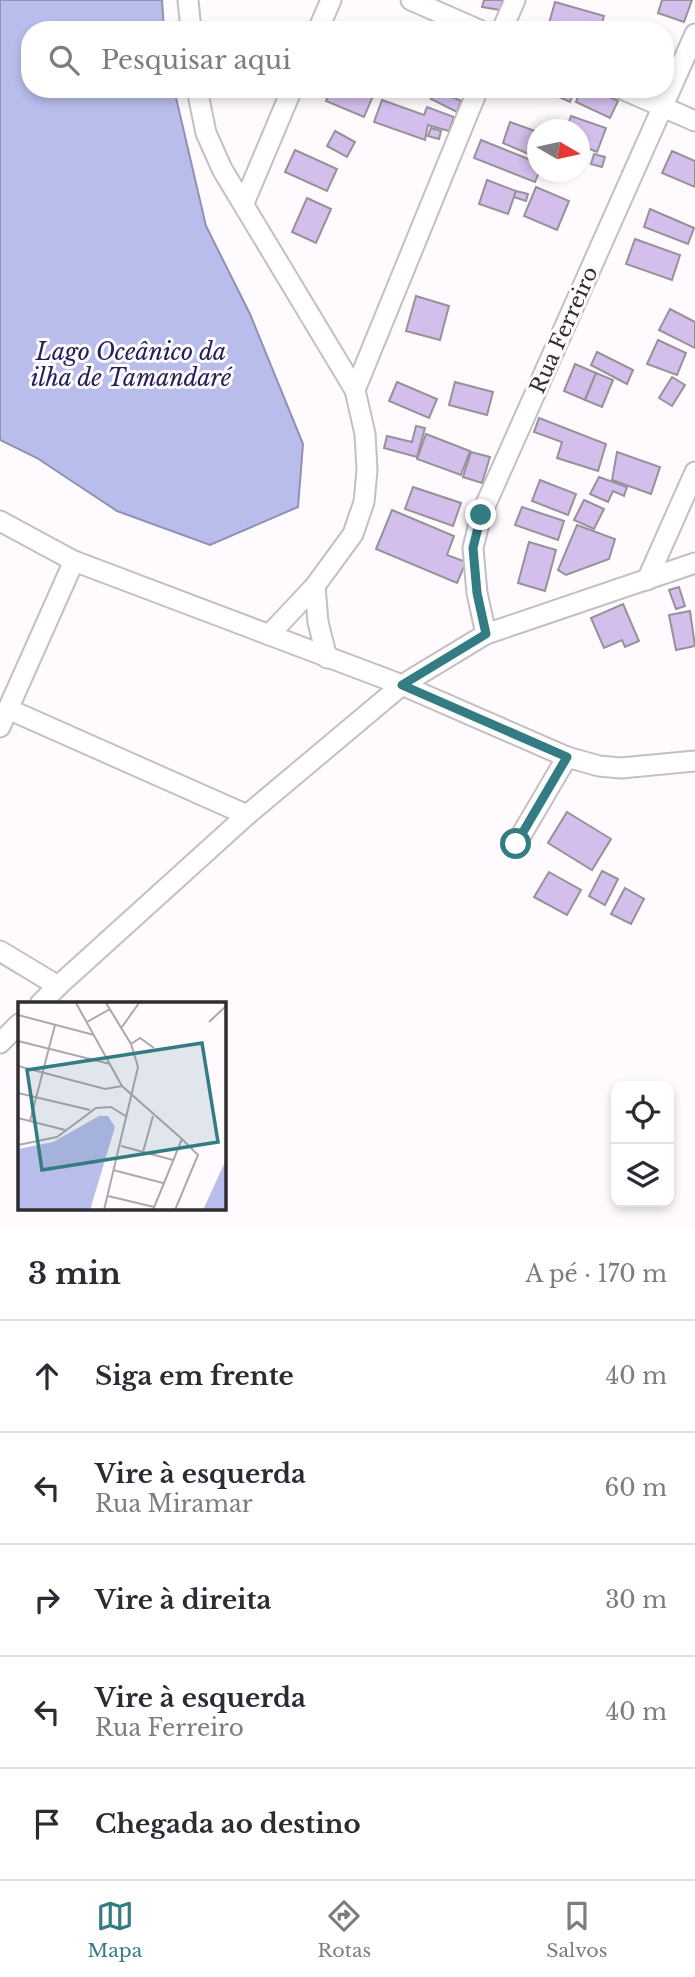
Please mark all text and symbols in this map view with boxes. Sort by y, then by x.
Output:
search box [21,21,674,98]
icon: search [45,41,83,79]
text: Pesquisar aqui [101,44,291,76]
north arrow [527,119,590,182]
street label: Rua Ferreiro [525,263,603,397]
water label: Lago Oceânico da ilha de Tamandaré [31,338,233,392]
route end [465,499,496,530]
route start [500,828,531,859]
inset map [18,1002,226,1210]
map controls [611,1081,674,1207]
button: locate [611,1081,674,1144]
button: layers [611,1144,674,1207]
text: 3 min [28,1255,121,1292]
text: A pé · 170 m [526,1260,667,1288]
icon: ahead [28,1357,66,1395]
text: Siga em frente [95,1360,294,1392]
text: 40 m [606,1362,667,1390]
text: Vire à esquerda [95,1458,306,1490]
icon: left [28,1469,66,1507]
text: 60 m [605,1474,667,1502]
text: Rua Miramar [95,1490,253,1518]
icon: right [28,1581,66,1619]
text: Vire à direita [95,1584,271,1616]
text: 30 m [605,1586,667,1614]
text: Vire à esquerda [95,1682,306,1714]
icon: left [28,1693,66,1731]
text: 40 m [606,1698,667,1726]
text: Rua Ferreiro [95,1714,244,1742]
icon: arrive [28,1805,66,1843]
text: Chegada ao destino [95,1808,361,1840]
tab: Mapa [88,1897,142,1962]
tab: Rotas [318,1897,371,1962]
tab: Salvos [546,1897,607,1962]

